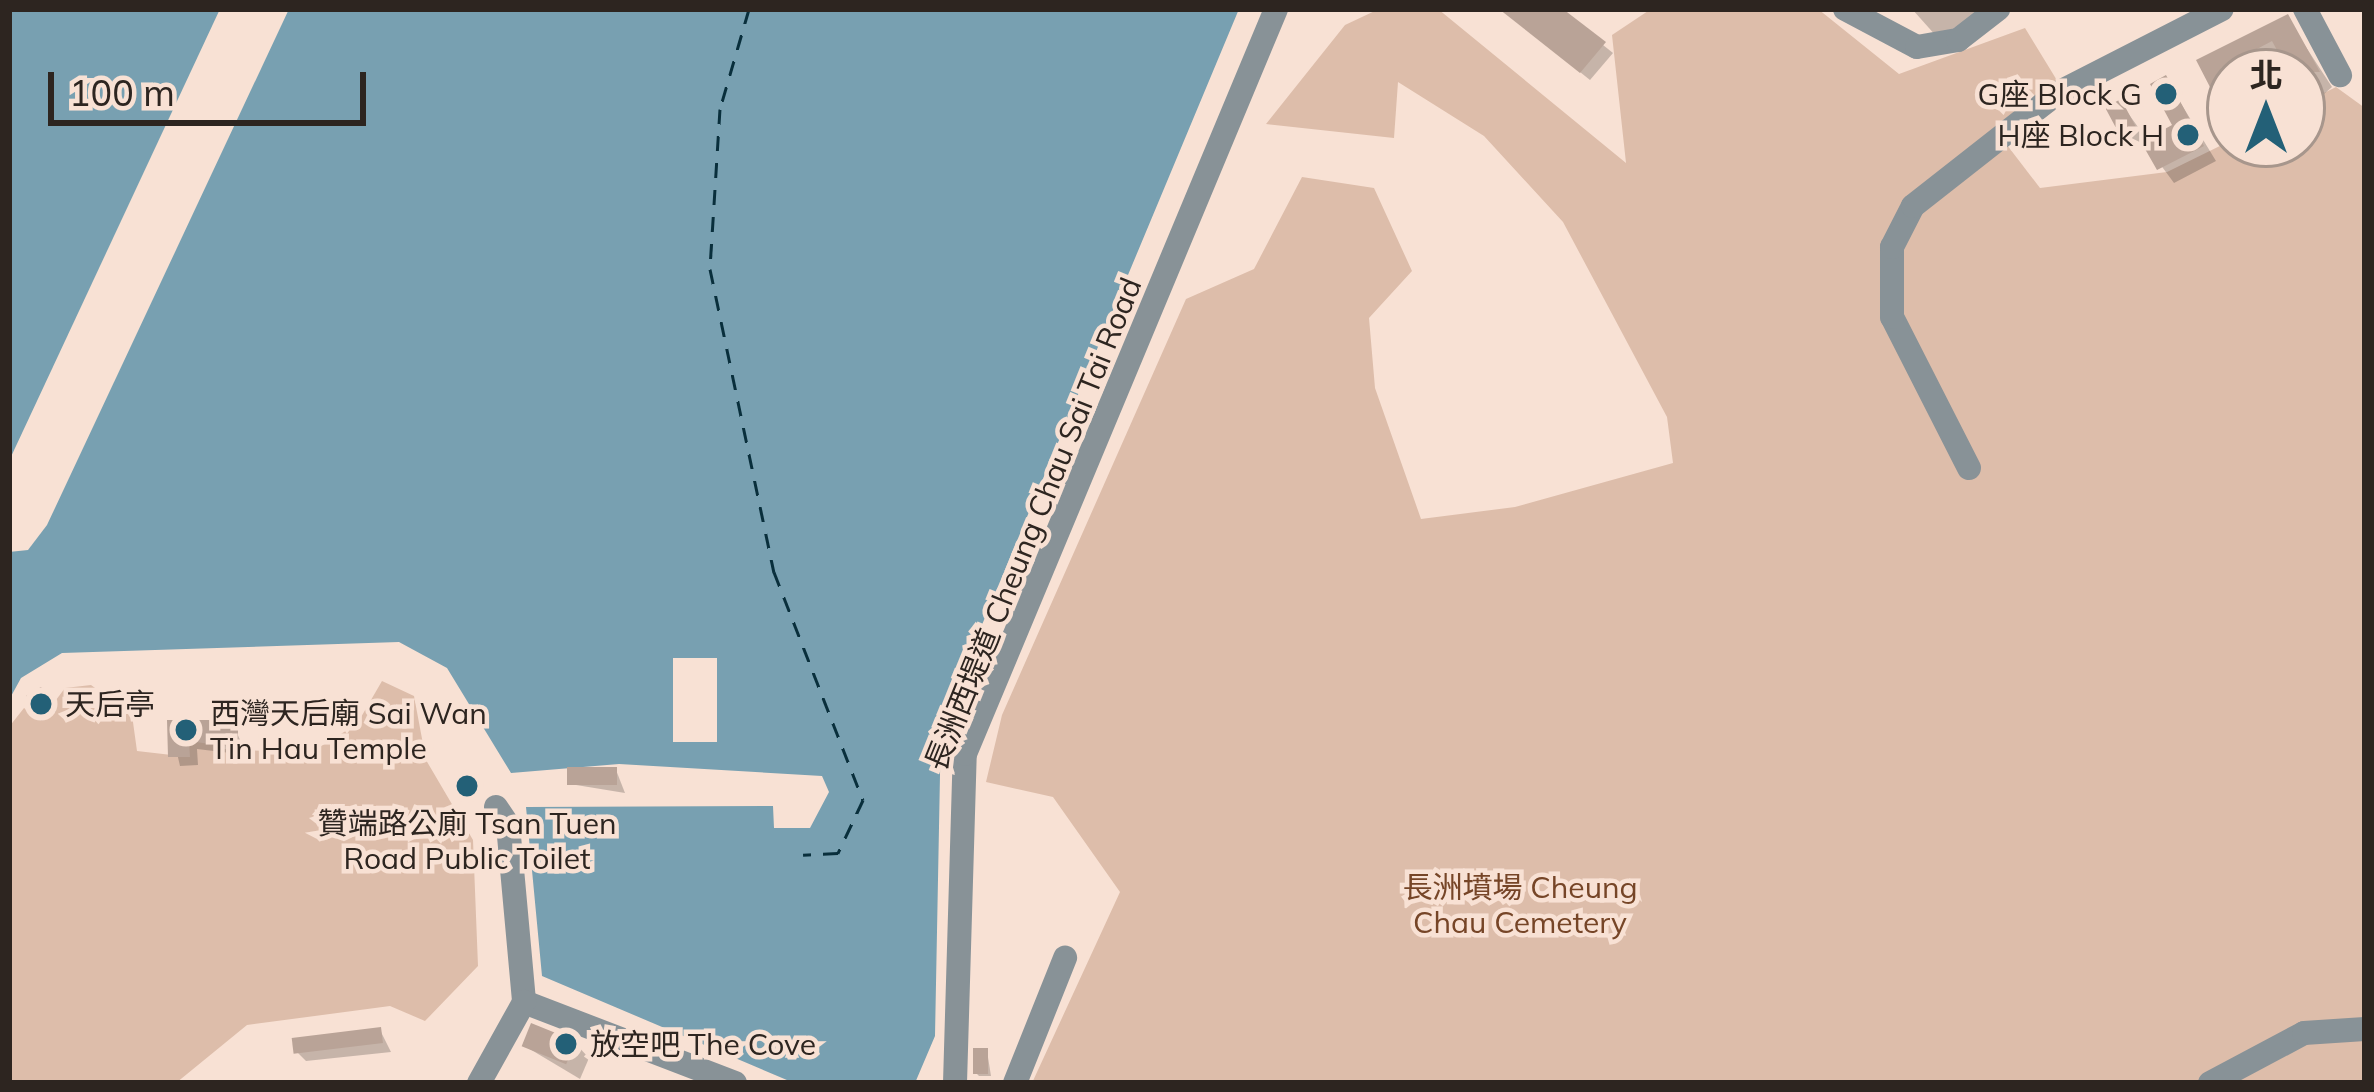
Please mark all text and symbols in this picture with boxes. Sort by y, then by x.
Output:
scale bar [54,48,372,122]
north arrow [2206,48,2326,168]
text: 北 [2250,54,2283,95]
text: 100 m [69,70,175,115]
place label: G座 Block G [1978,76,2142,112]
marker: G座 Block G [2153,81,2179,107]
place label: H座 Block H [1997,117,2164,153]
marker: H座 Block H [2175,122,2201,148]
street label: 長洲西堤道 Cheung Chau Sai Tai Road [917,272,1149,776]
place label: 天后亭 [65,686,155,722]
marker: 天后亭 [28,691,54,717]
place label: 西灣天后廟 Sai Wan Tin Hau Temple [210,695,487,766]
marker: 西灣天后廟 Sai Wan Tin Hau Temple [173,717,199,743]
marker: 贊端路公廁 Tsan Tuen Road Public Toilet [454,773,480,799]
place label: 贊端路公廁 Tsan Tuen Road Public Toilet [317,805,617,876]
park label: 長洲墳場 Cheung Chau Cemetery [1402,869,1638,940]
place label: 放空吧 The Cove [590,1026,816,1062]
marker: 放空吧 The Cove [553,1031,579,1057]

